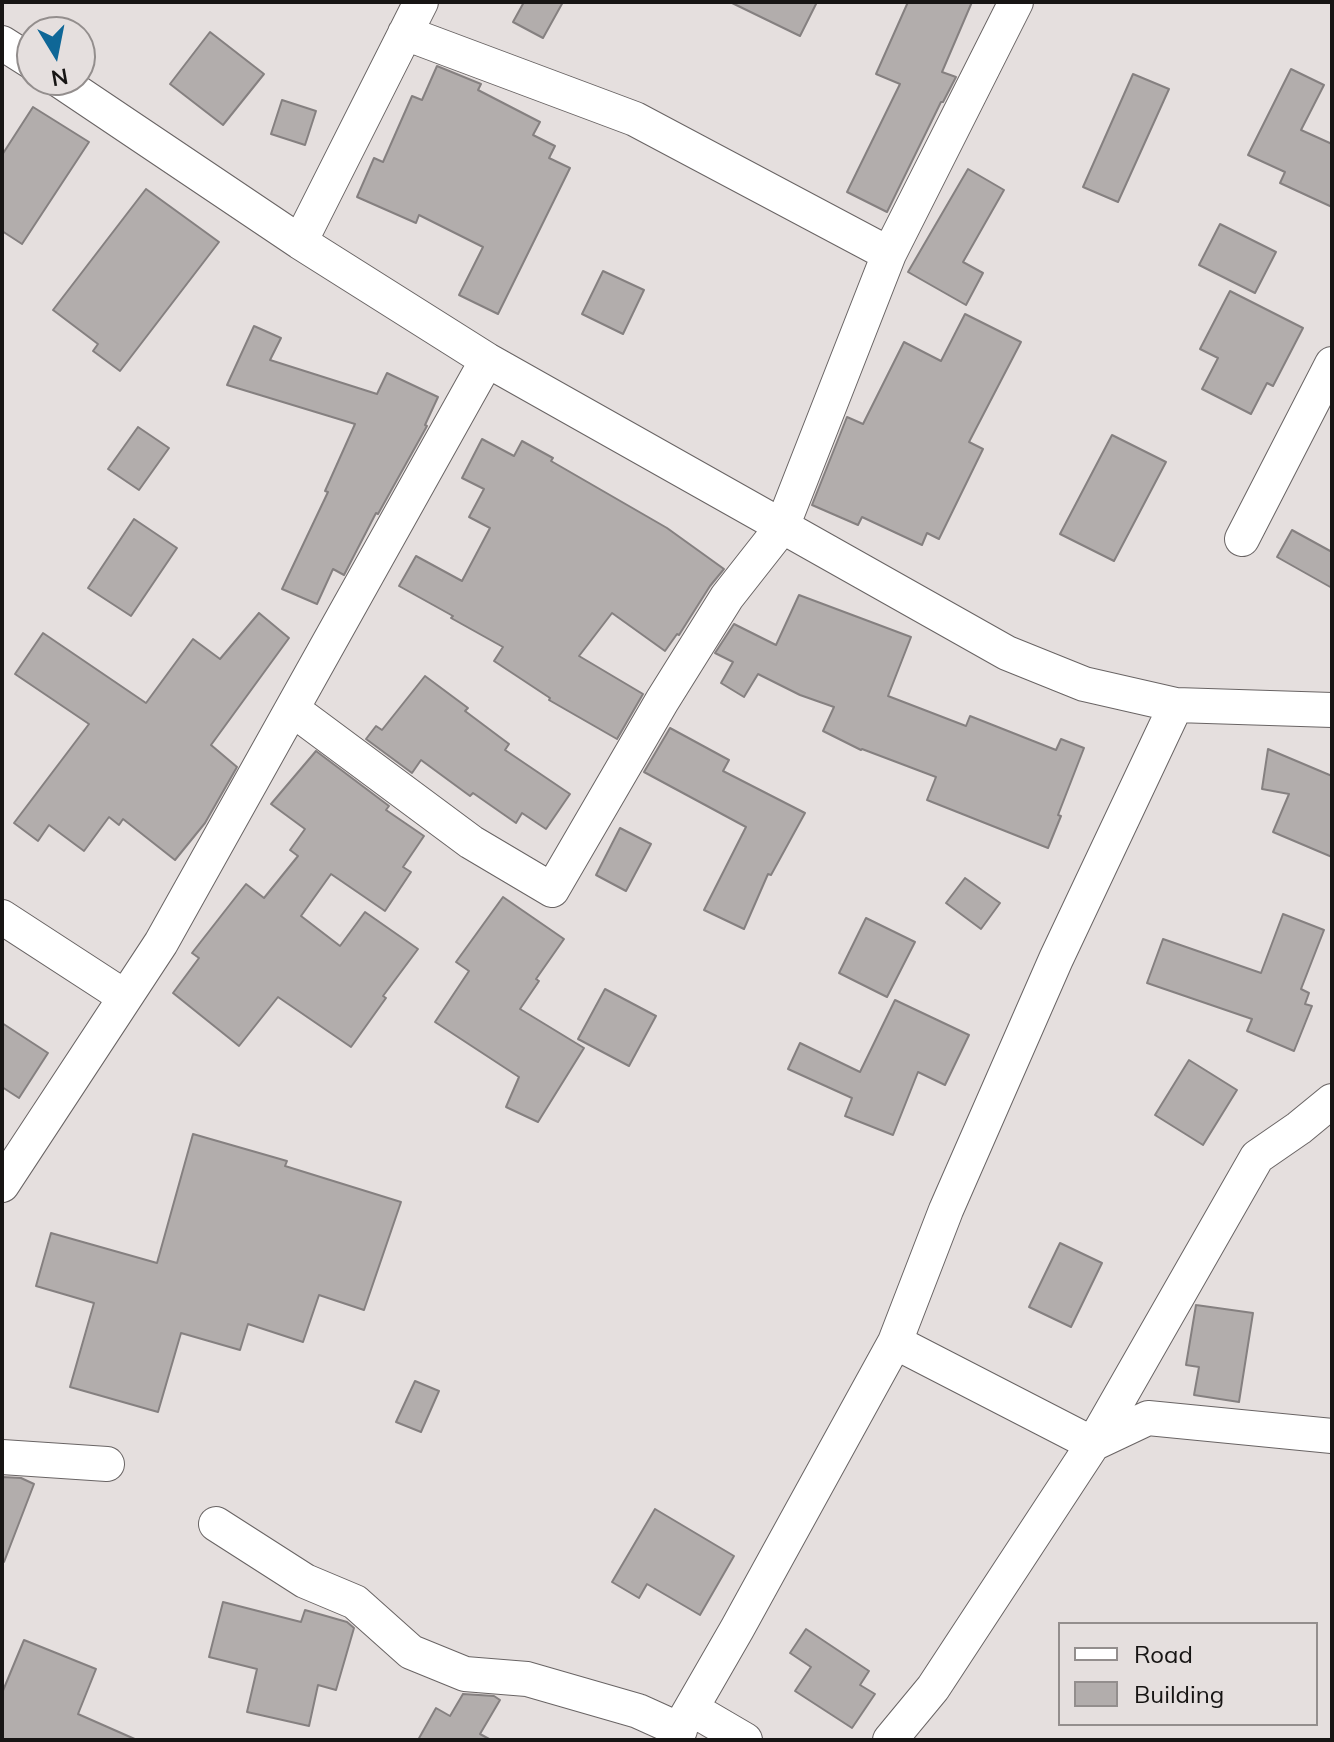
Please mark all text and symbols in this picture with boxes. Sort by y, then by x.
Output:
north arrow [16,16,96,96]
text: N [49,62,70,93]
legend [1058,1622,1318,1726]
text: Road [1134,1639,1193,1669]
text: Building [1134,1679,1224,1709]

